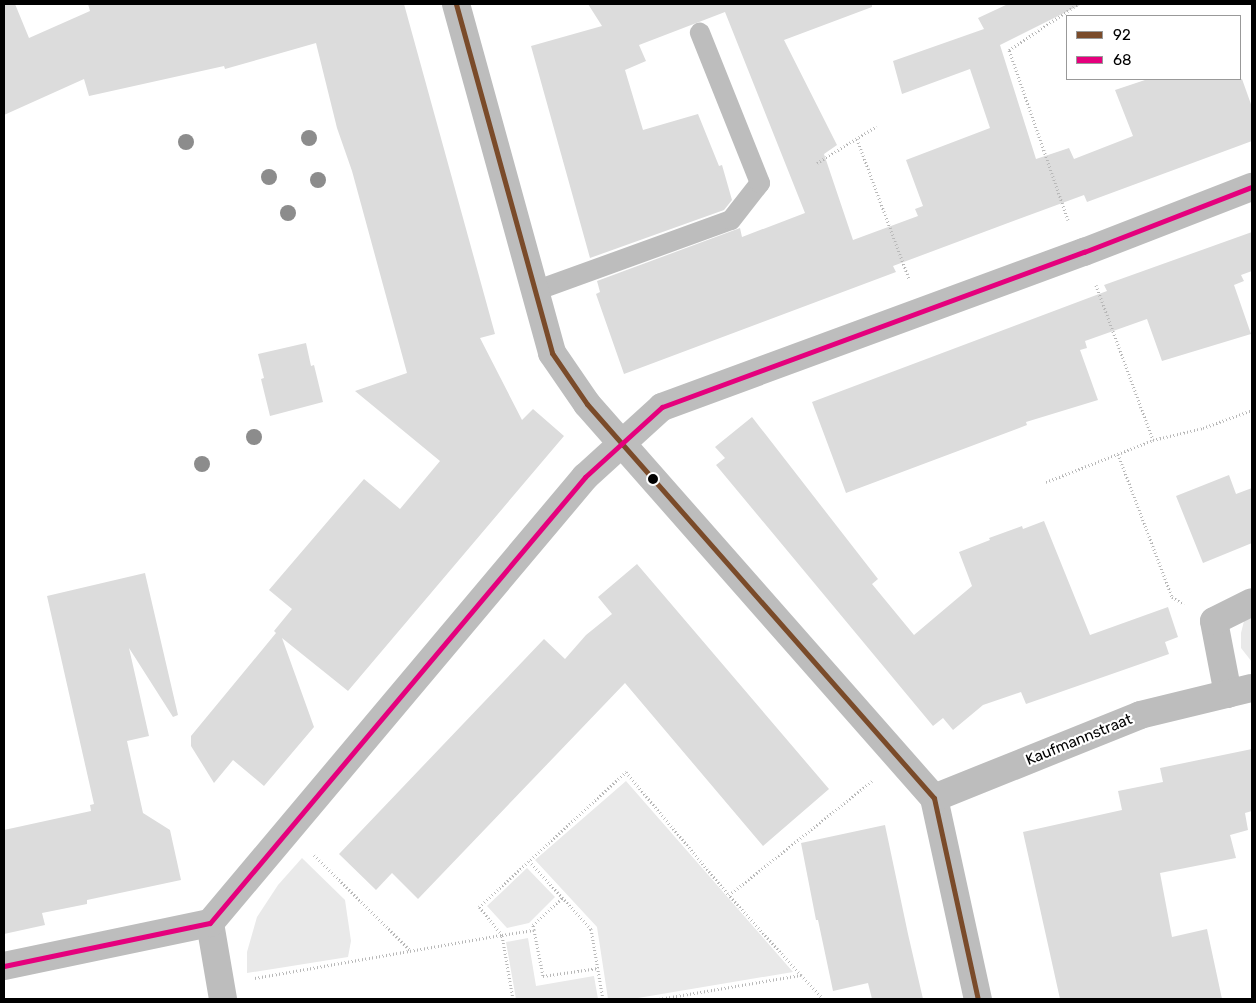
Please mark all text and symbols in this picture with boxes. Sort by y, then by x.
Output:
legend [1066,15,1241,80]
text: 92 [1113,26,1131,44]
text: 68 [1113,51,1132,69]
unlabelled marker [648,474,658,484]
street label: Kaufmannstraat [1023,710,1135,770]

